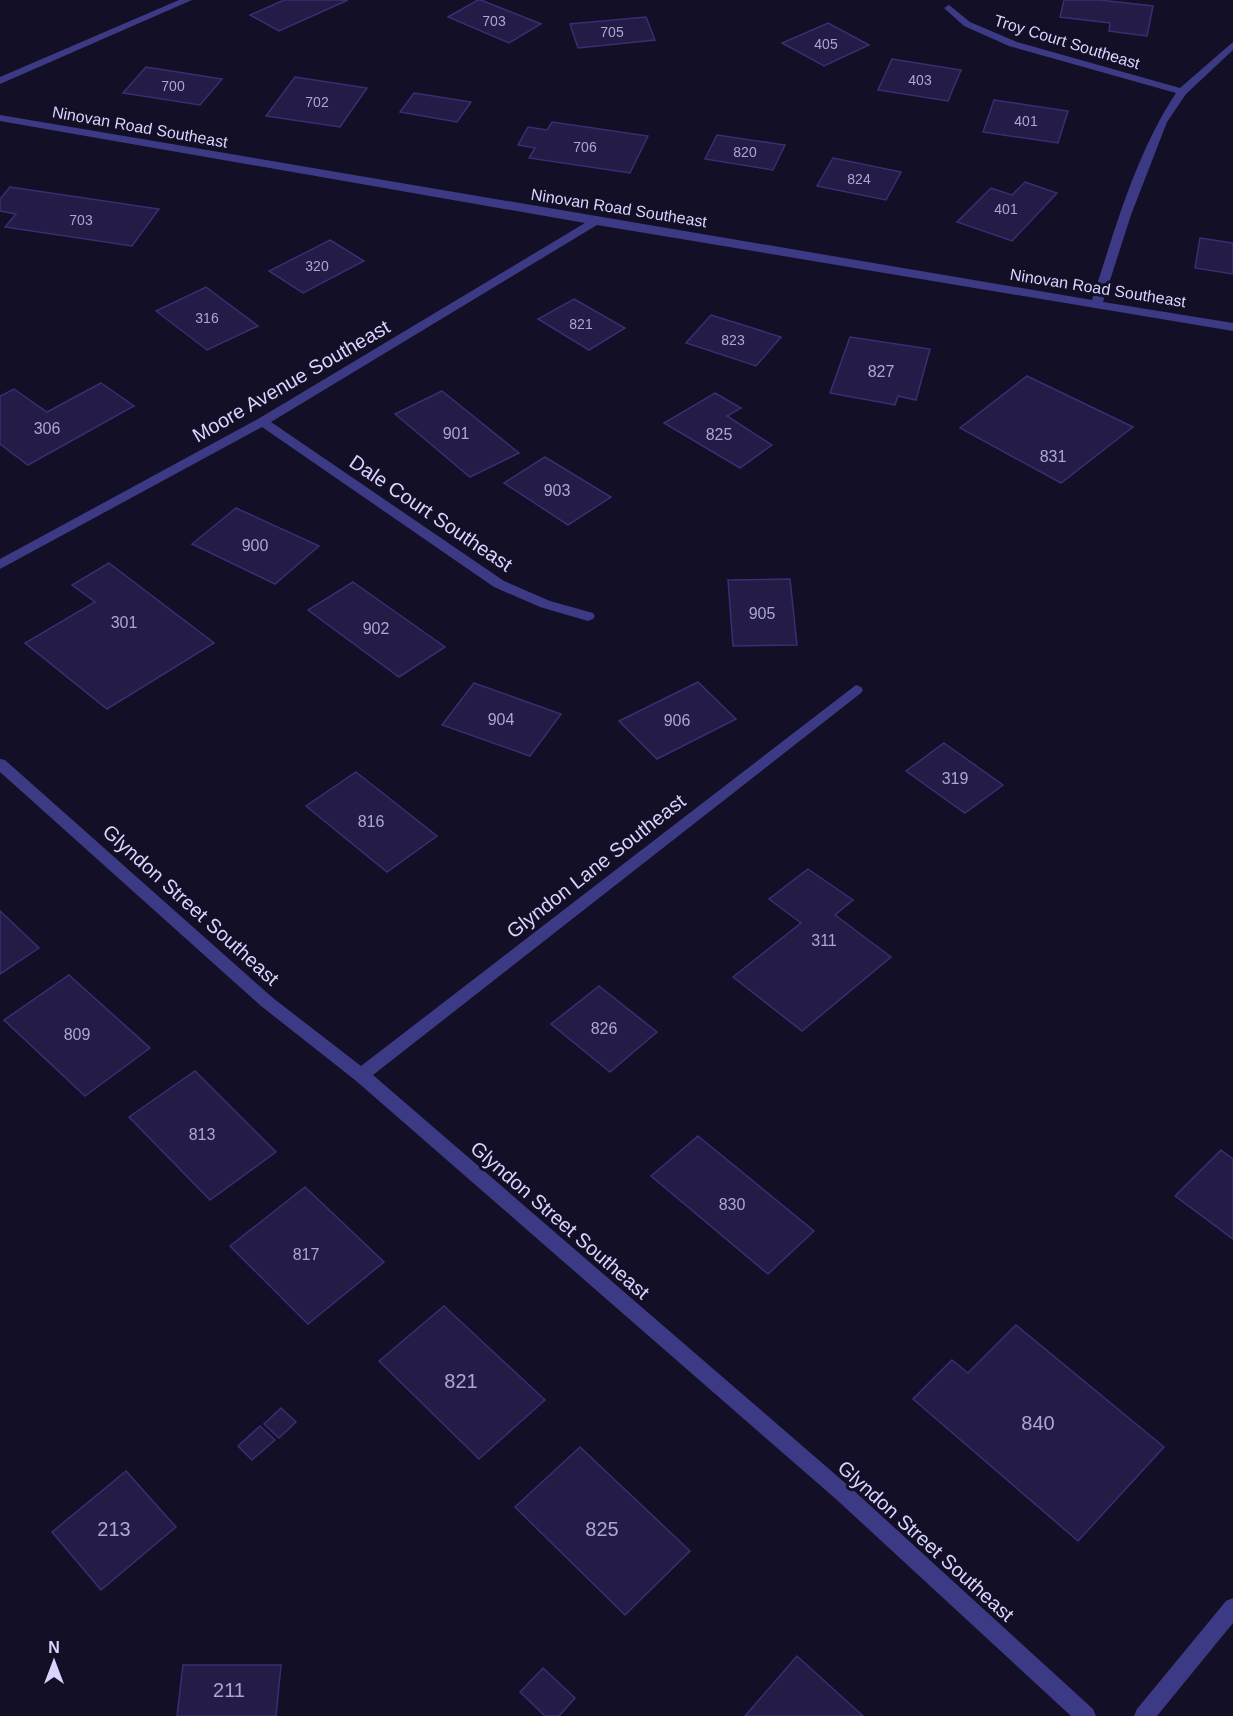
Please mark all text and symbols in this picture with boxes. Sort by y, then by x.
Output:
street label: Troy Court Southeast [992,12,1142,72]
house number: 703 [482,13,506,29]
house number: 705 [600,24,624,40]
house number: 405 [814,36,838,52]
house number: 403 [908,72,932,88]
house number: 700 [161,78,185,94]
house number: 702 [305,94,329,110]
street label: Ninovan Road Southeast [51,103,230,151]
house number: 401 [1014,113,1038,129]
house number: 706 [573,139,597,155]
house number: 820 [733,144,757,160]
house number: 824 [847,171,871,187]
street label: Ninovan Road Southeast [530,186,709,230]
house number: 401 [994,201,1018,217]
house number: 703 [69,212,93,228]
house number: 320 [305,258,329,274]
street label: Ninovan Road Southeast [1009,266,1188,310]
house number: 316 [195,310,219,326]
street label: Moore Avenue Southeast [188,315,394,447]
house number: 821 [569,316,593,332]
house number: 823 [721,332,745,348]
house number: 827 [868,363,894,380]
house number: 306 [34,420,60,437]
house number: 901 [443,425,469,442]
house number: 825 [706,426,732,443]
house number: 831 [1040,448,1066,465]
street label: Dale Court Southeast [346,450,517,576]
house number: 903 [544,482,570,499]
house number: 900 [242,537,268,554]
house number: 905 [749,605,775,622]
house number: 301 [111,614,137,631]
house number: 902 [363,620,389,637]
house number: 904 [488,711,514,728]
house number: 906 [664,712,690,729]
house number: 319 [942,770,968,787]
street label: Glyndon Lane Southeast [502,789,690,942]
house number: 816 [358,813,384,830]
street label: Glyndon Street Southeast [99,820,284,990]
house number: 311 [811,932,837,949]
house number: 826 [591,1020,617,1037]
house number: 809 [64,1026,90,1043]
house number: 813 [189,1126,215,1143]
street label: Glyndon Street Southeast [466,1137,654,1304]
house number: 830 [719,1196,745,1213]
house number: 817 [293,1246,319,1263]
house number: 821 [444,1370,478,1392]
house number: 840 [1021,1412,1055,1434]
street label: Glyndon Street Southeast [834,1456,1019,1626]
house number: 213 [97,1518,131,1540]
house number: 825 [585,1518,619,1540]
north arrow [24,1632,84,1692]
text: N [48,1639,60,1656]
house number: 211 [213,1679,245,1701]

